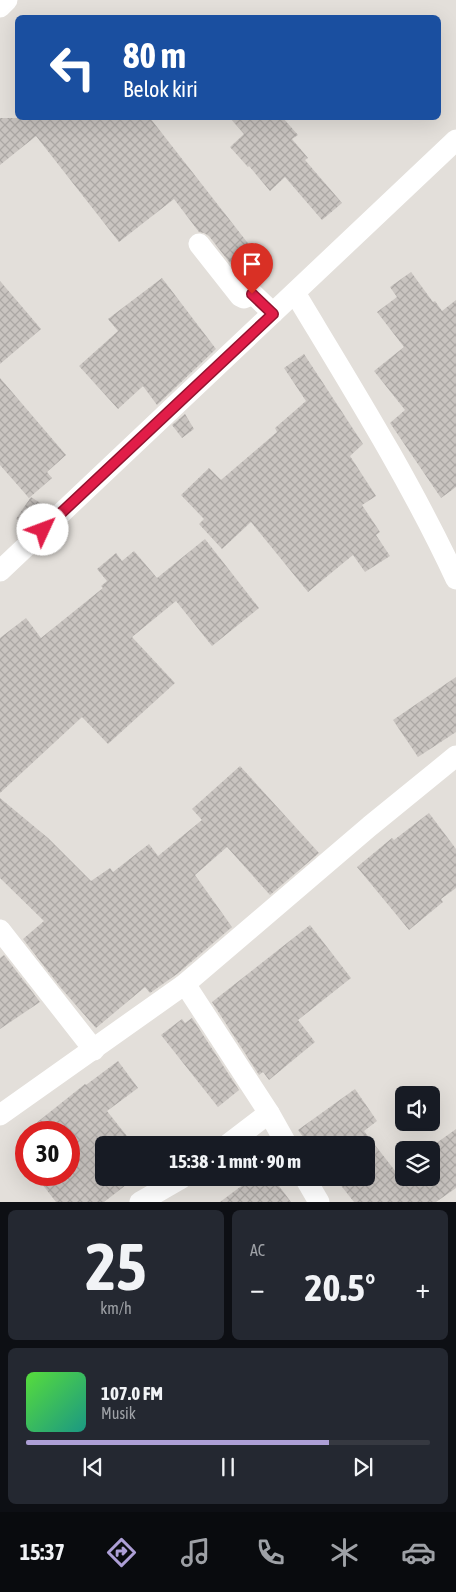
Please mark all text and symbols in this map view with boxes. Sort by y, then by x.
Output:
icon: left [40,35,105,100]
text: 80 m [123,35,186,75]
text: Belok kiri [123,76,198,102]
pin [231,243,273,294]
icon: arrive [238,250,266,278]
position arrow [16,503,68,555]
map controls [395,1086,440,1186]
button: sound [395,1086,440,1131]
speed limit sign: 30 [15,1121,80,1186]
button: layers [395,1141,440,1186]
text: 15:38 · 1 mnt · 90 m [169,1150,301,1172]
text: 25 [85,1229,147,1304]
text: AC [250,1241,265,1259]
text: 20.5° [305,1266,375,1309]
text: − [250,1272,265,1304]
text: + [415,1272,430,1304]
text: km/h [100,1299,132,1317]
text: 107.0 FM [101,1382,163,1404]
text: Musik [101,1404,136,1422]
icon: previous [79,1453,107,1481]
icon: pause [214,1453,242,1481]
icon: next [349,1453,377,1481]
icon: directions [104,1535,139,1570]
icon: music [178,1535,213,1570]
icon: phone [253,1535,288,1570]
icon: climate [327,1535,362,1570]
icon: car [401,1535,436,1570]
text: 15:37 [20,1539,65,1565]

